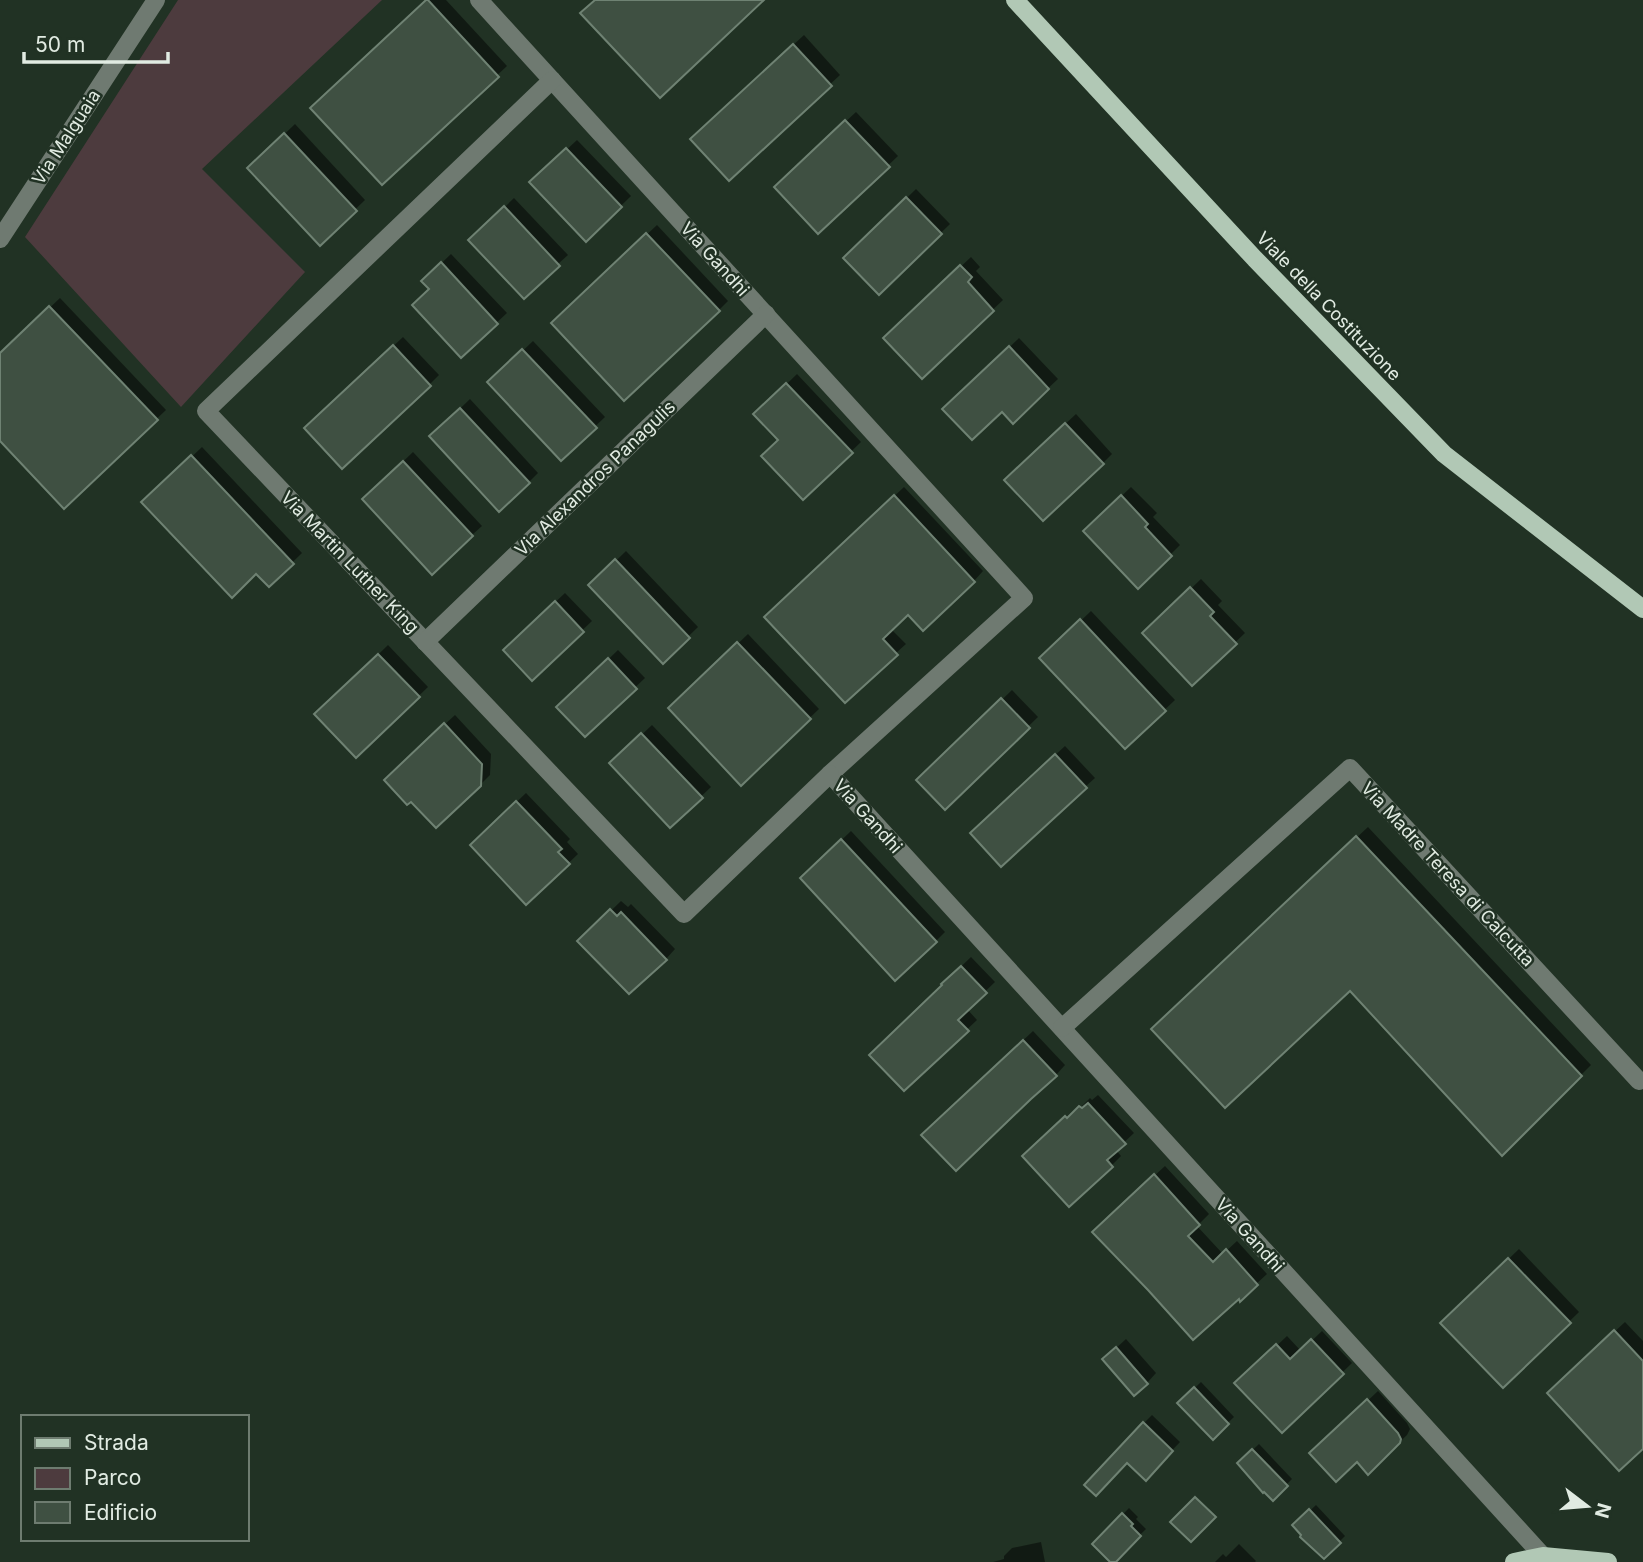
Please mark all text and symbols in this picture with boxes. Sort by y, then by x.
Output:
scale bar [24,21,168,65]
text: 50 m [35,32,85,57]
street label: Via Malguaia [28,86,104,188]
street label: Via Gandhi [676,218,754,300]
street label: Viale della Costituzione [1252,227,1406,385]
street label: Via Alexandros Panagulis [511,396,679,560]
street label: Via Martin Luther King [277,487,423,637]
street label: Via Gandhi [829,775,907,857]
street label: Via Madre Teresa di Calcutta [1357,778,1539,970]
street label: Via Gandhi [1211,1194,1289,1276]
legend [21,1415,248,1541]
text: Strada [84,1430,149,1455]
text: Parco [84,1465,141,1490]
north arrow [1552,1471,1622,1541]
text: Edificio [84,1500,157,1525]
text: N [1590,1500,1616,1521]

